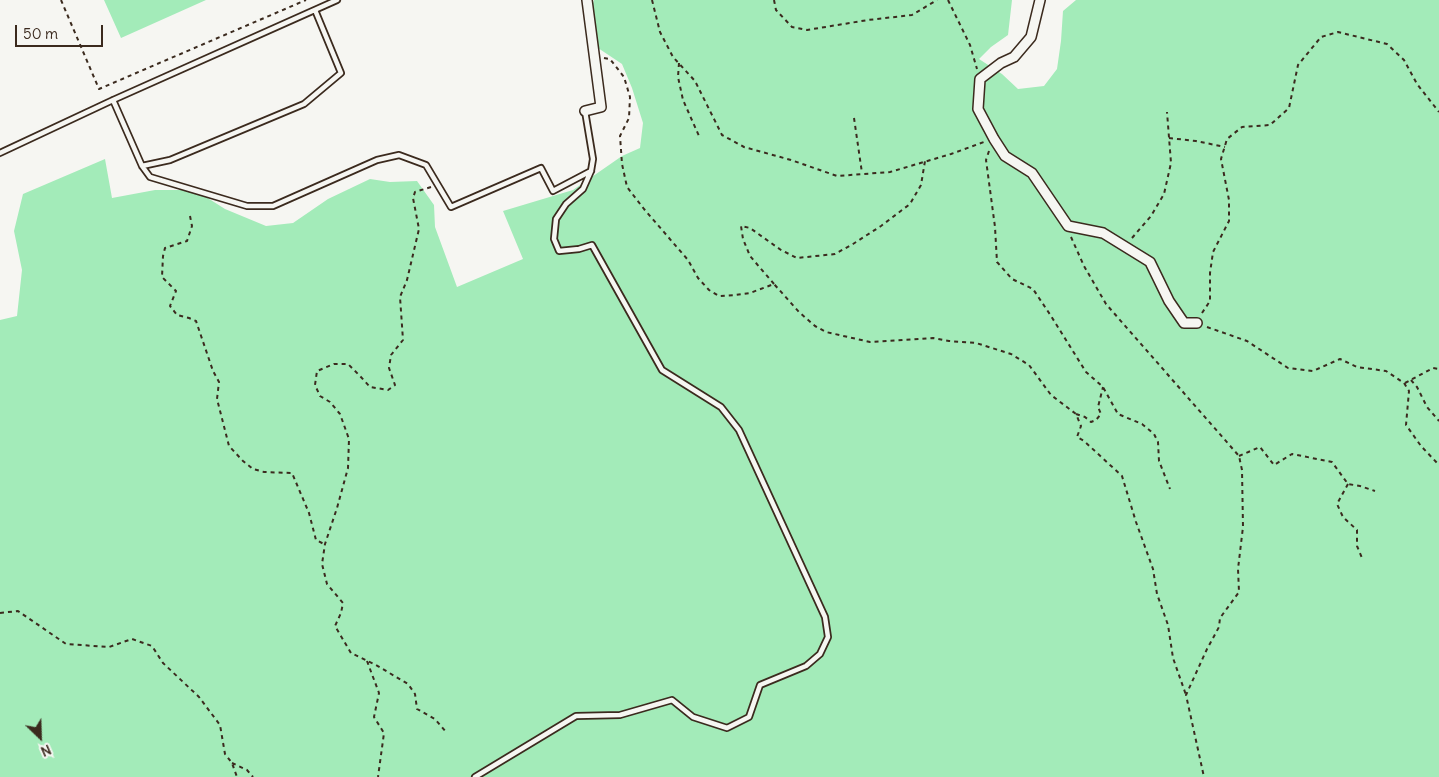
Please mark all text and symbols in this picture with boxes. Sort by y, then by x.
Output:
scale bar [18,15,105,47]
text: 50 m [23,24,58,43]
north arrow [15,712,65,762]
text: N [38,741,54,761]

